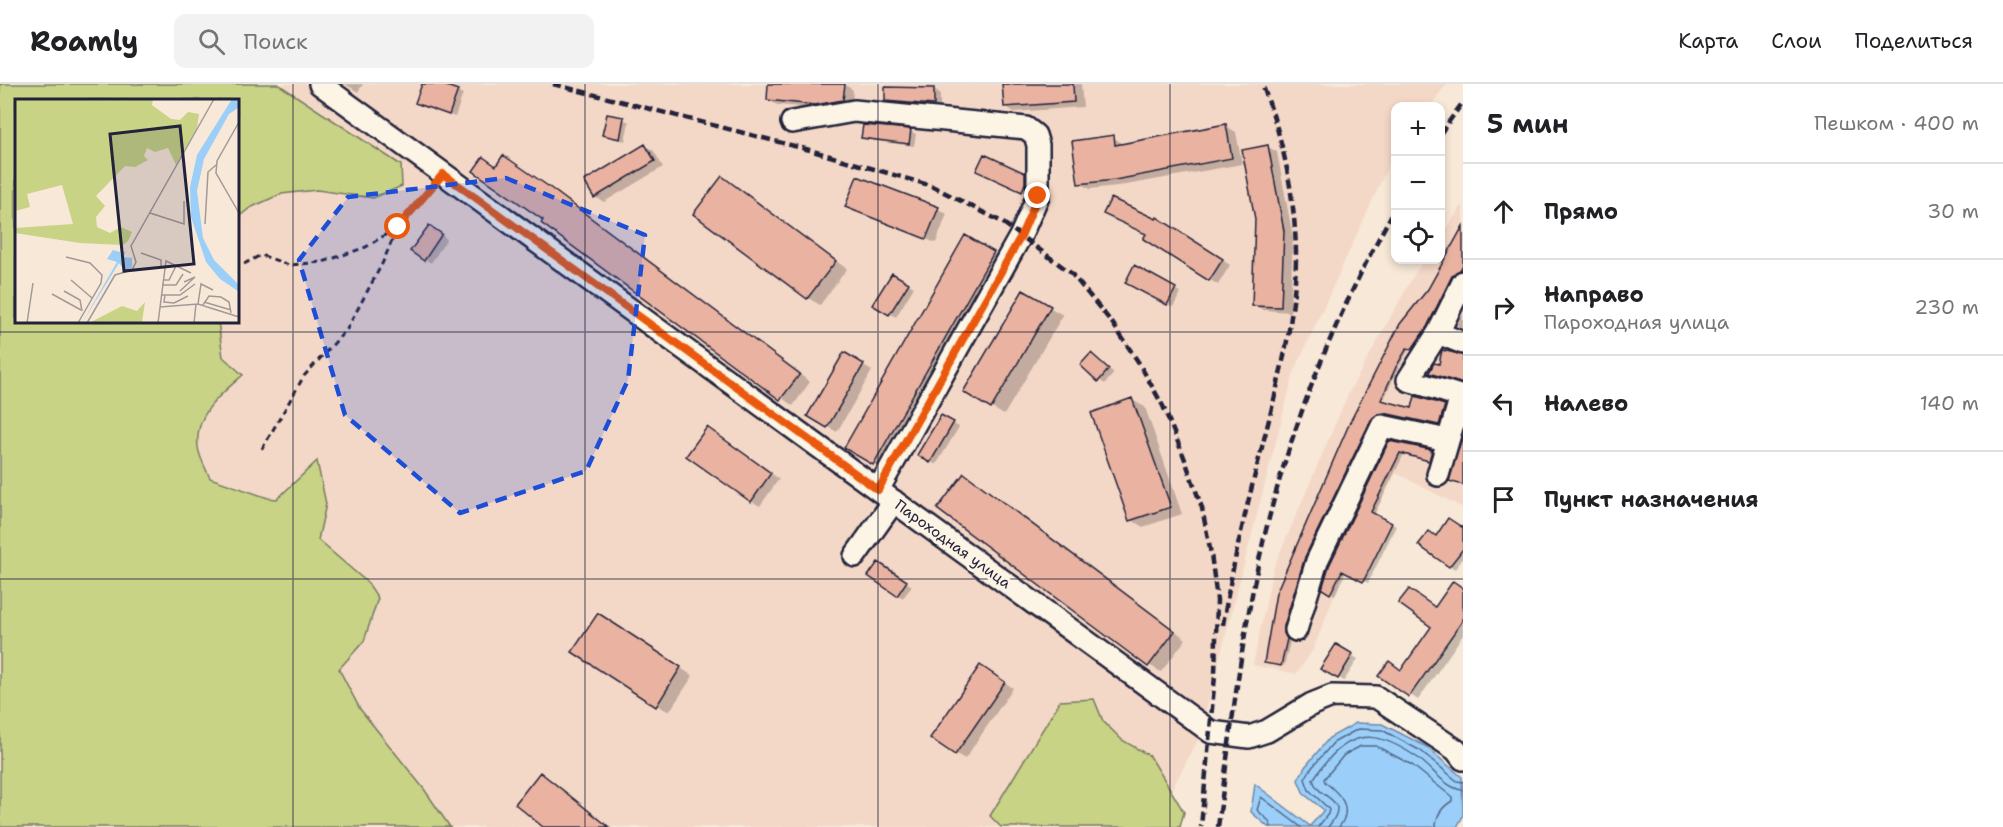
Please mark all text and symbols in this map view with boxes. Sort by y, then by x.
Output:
search box [174,14,594,68]
text: Roamly [30,22,138,60]
icon: search [195,25,228,58]
text: Поиск [243,27,308,56]
text: Карта [1678,27,1738,55]
text: Слои [1771,27,1822,55]
text: Поделиться [1855,27,1973,55]
inset map [15,99,238,322]
map controls [1391,102,1445,264]
button: + [1391,102,1445,156]
text: 5 мин [1487,106,1568,141]
text: Пешком · 400 m [1814,110,1979,136]
button: − [1391,156,1445,210]
route end [1024,182,1050,208]
icon: ahead [1487,195,1520,228]
text: Прямо [1544,197,1618,226]
text: 30 m [1927,198,1979,224]
button: locate [1391,210,1445,264]
route start [384,213,410,239]
text: Направо [1544,280,1644,309]
icon: right [1487,291,1520,324]
text: 230 m [1914,294,1979,320]
text: Пароходная улица [1544,309,1729,335]
icon: left [1487,387,1520,420]
text: Налево [1544,389,1628,418]
text: 140 m [1920,390,1979,416]
icon: arrive [1487,483,1520,516]
text: Пункт назначения [1544,485,1758,514]
street label: Пароходная улица [891,495,1016,593]

